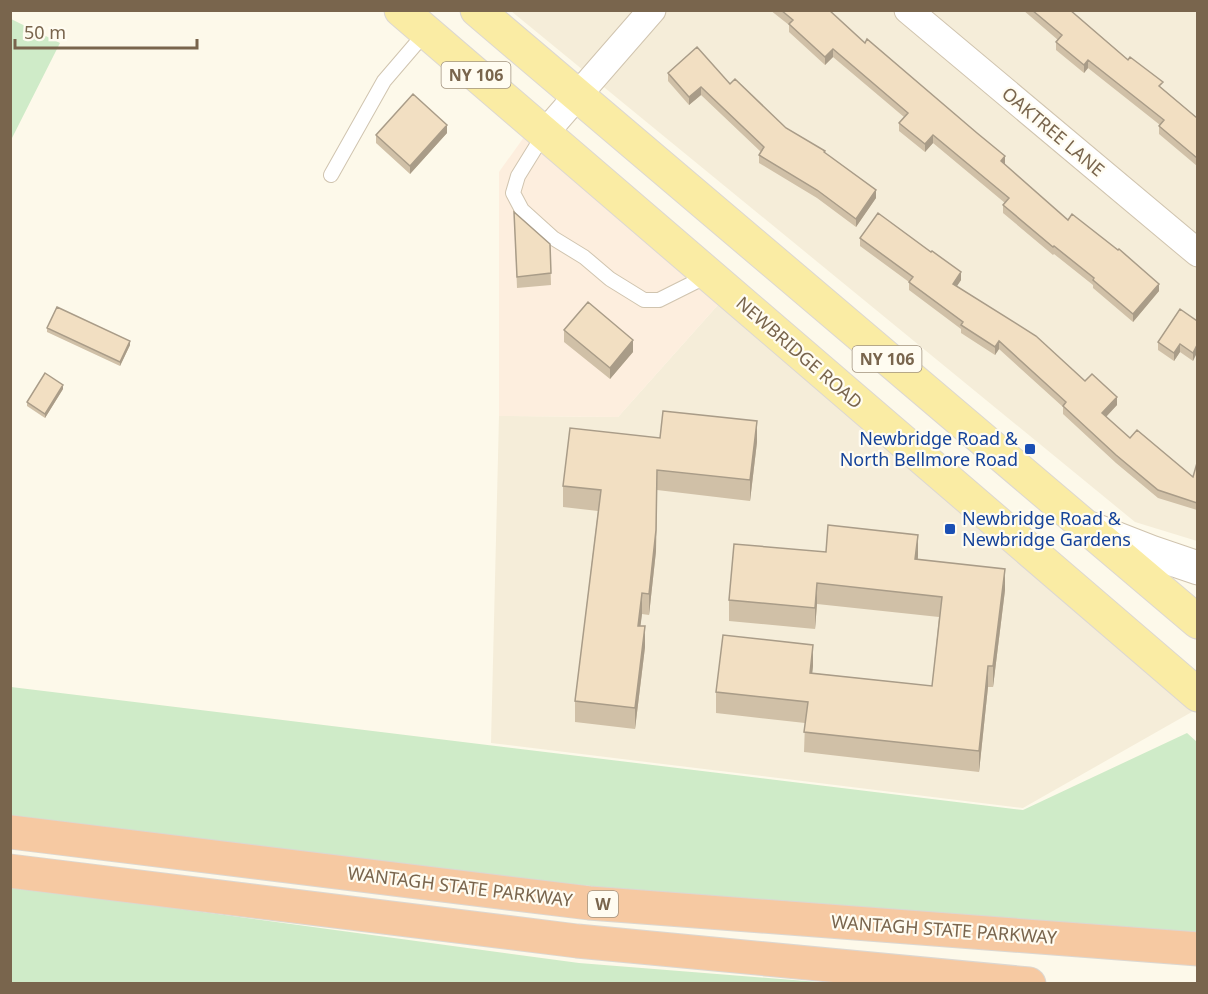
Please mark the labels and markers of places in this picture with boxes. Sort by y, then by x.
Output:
place label: Newbridge Road & North Bellmore Road [840,426,1019,471]
marker: Newbridge Road & North Bellmore Road [1023,442,1037,456]
place label: Newbridge Road & Newbridge Gardens [962,506,1131,551]
marker: Newbridge Road & Newbridge Gardens [943,522,957,536]

